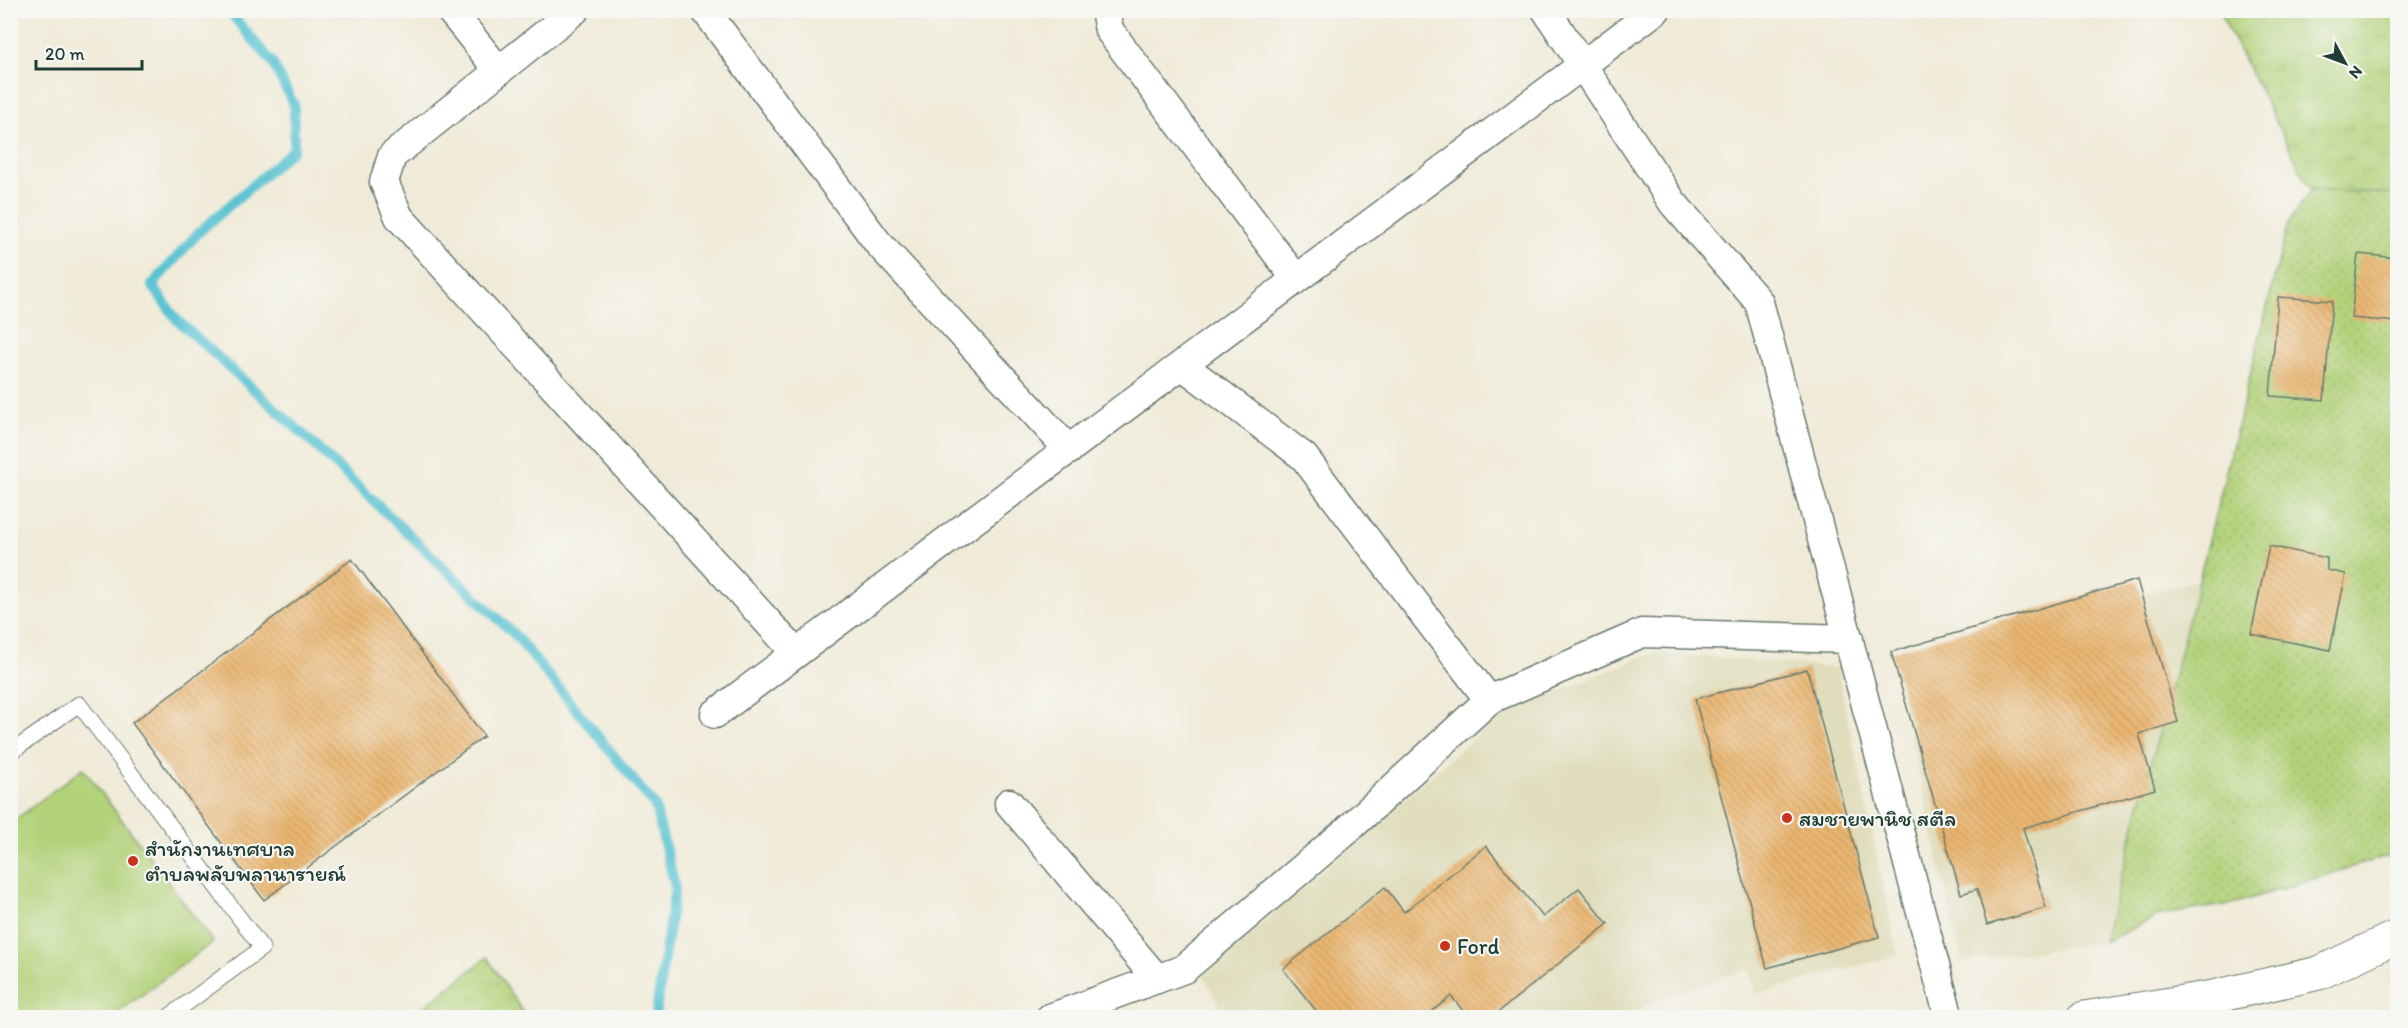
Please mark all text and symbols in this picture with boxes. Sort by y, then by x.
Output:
scale bar [36,33,142,71]
north arrow [2315,33,2375,93]
text: 20 m [45,43,85,65]
text: N [2345,62,2367,83]
place label: สมชายพานิช สตีล [1799,805,1956,832]
marker: สมชายพานิช สตีล [1780,811,1794,825]
place label: สำนักงานเทศบาล ตำบลพลับพลานารายณ์ [145,835,346,887]
marker: สำนักงานเทศบาล ตำบลพลับพลานารายณ์ [126,854,140,868]
place label: Ford [1457,933,1500,960]
marker: Ford [1438,939,1452,953]

